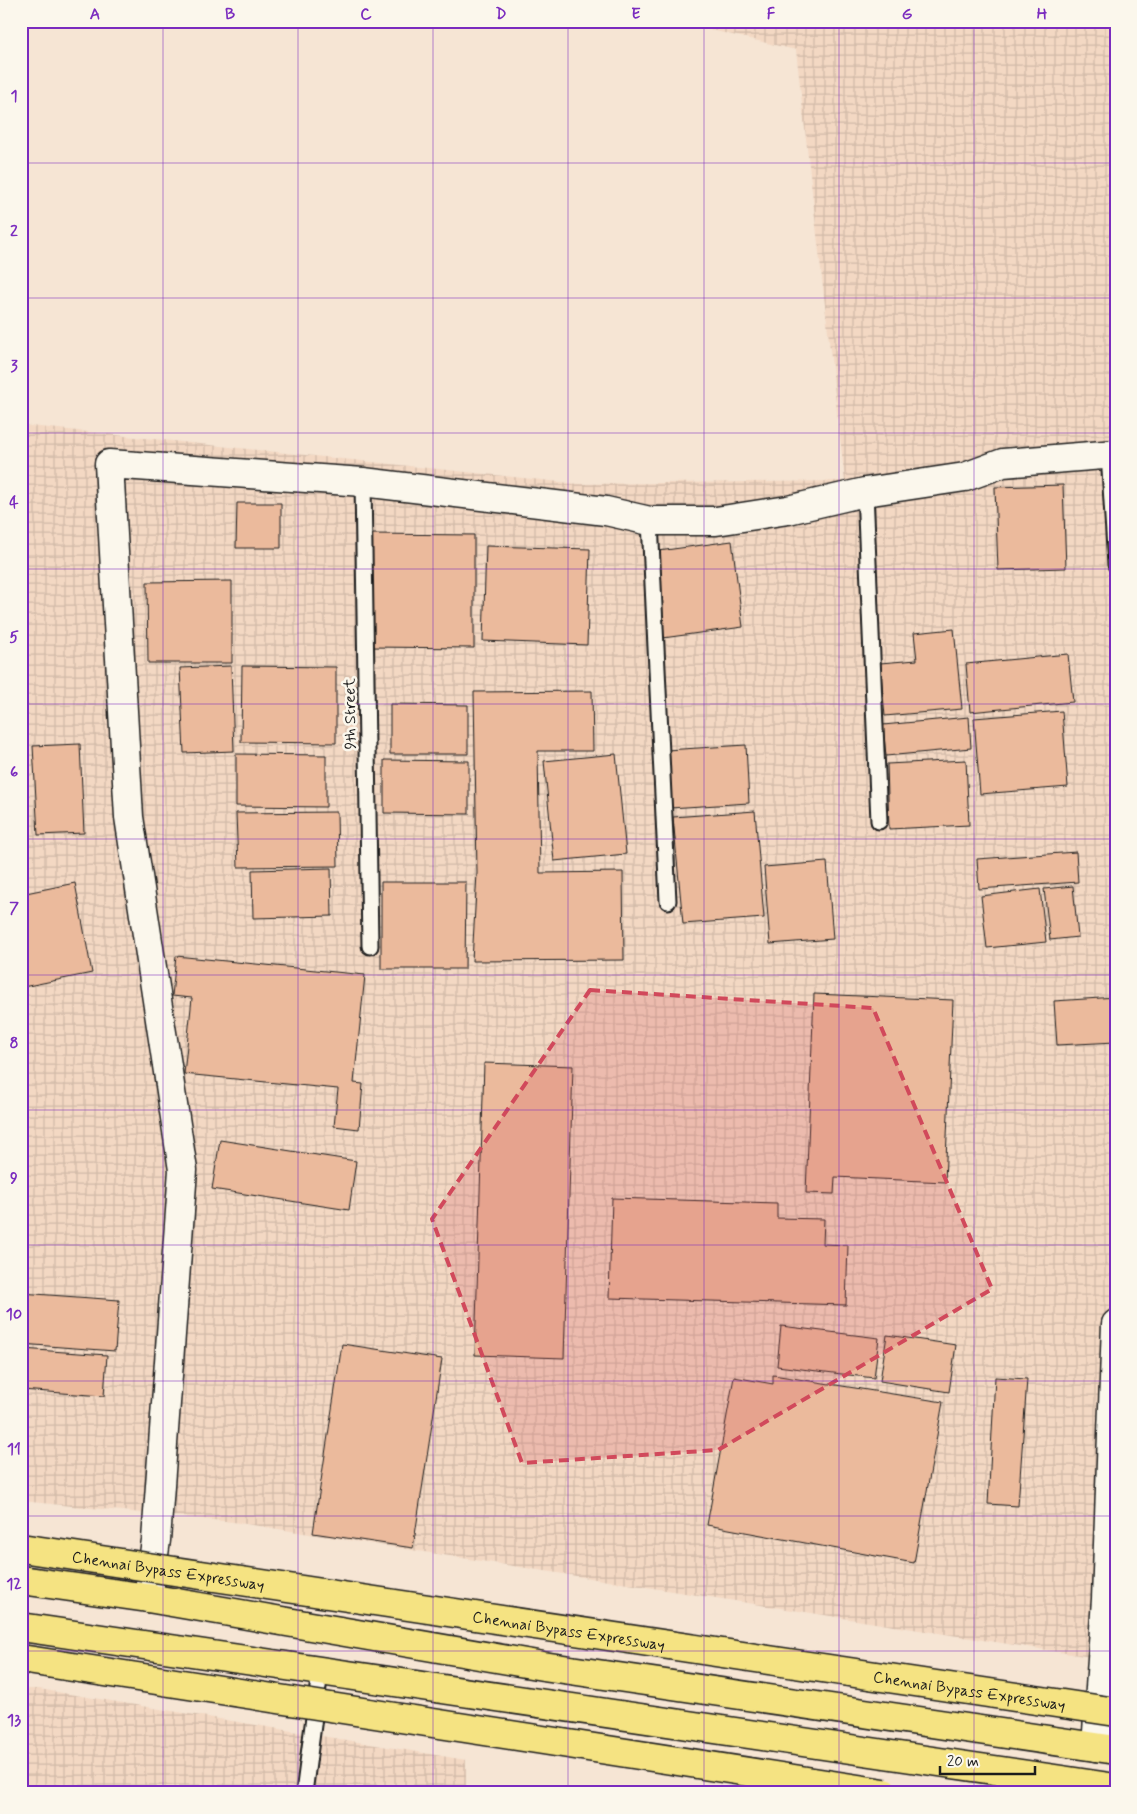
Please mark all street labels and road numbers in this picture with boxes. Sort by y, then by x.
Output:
street label: 9th Street [339,677,362,750]
street label: Chennai Bypass Expressway [70,1547,266,1596]
street label: Chennai Bypass Expressway [471,1607,666,1656]
street label: Chennai Bypass Expressway [871,1667,1067,1716]

